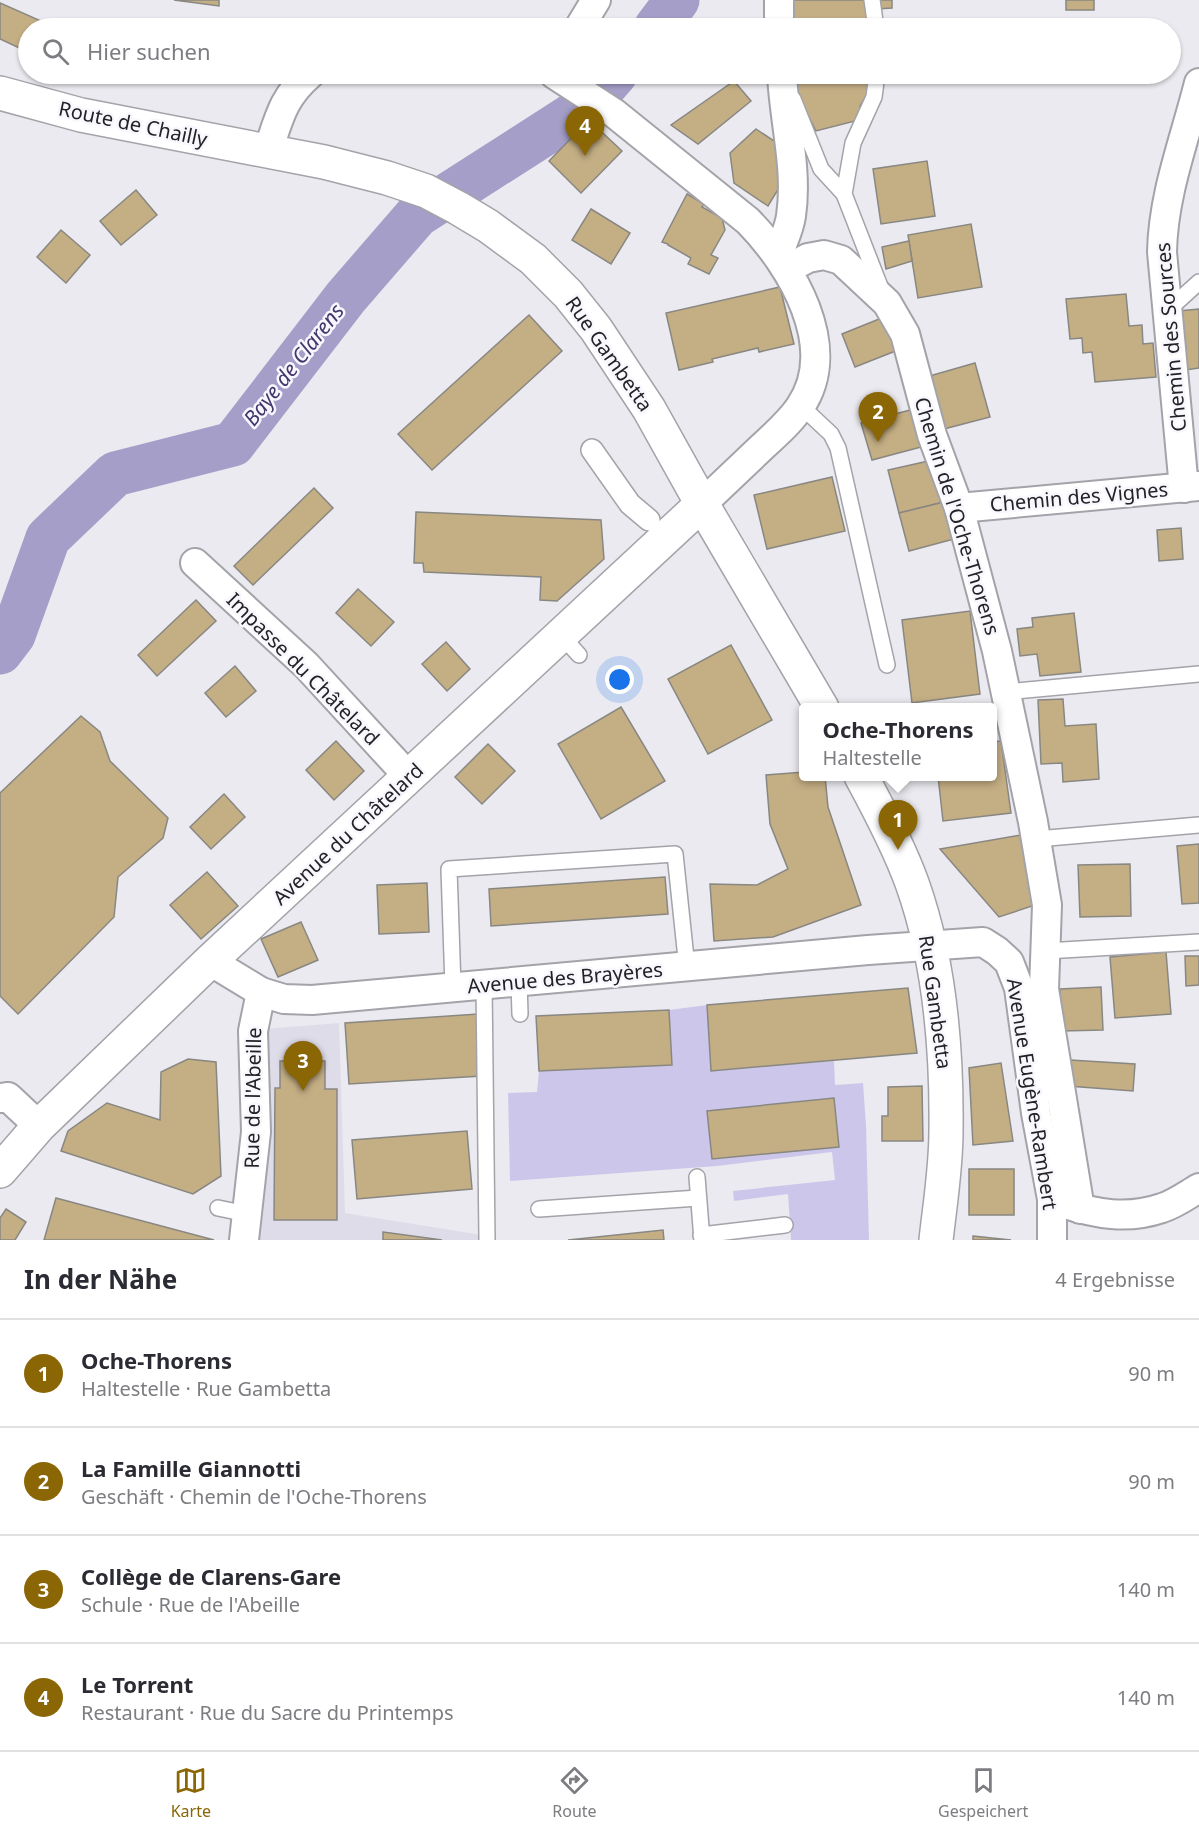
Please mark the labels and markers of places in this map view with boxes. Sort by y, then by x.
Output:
pin: 4 [566,106,604,156]
pin: 2 [858,392,898,442]
pin: 1 [878,800,918,850]
pin: 3 [284,1042,322,1091]

